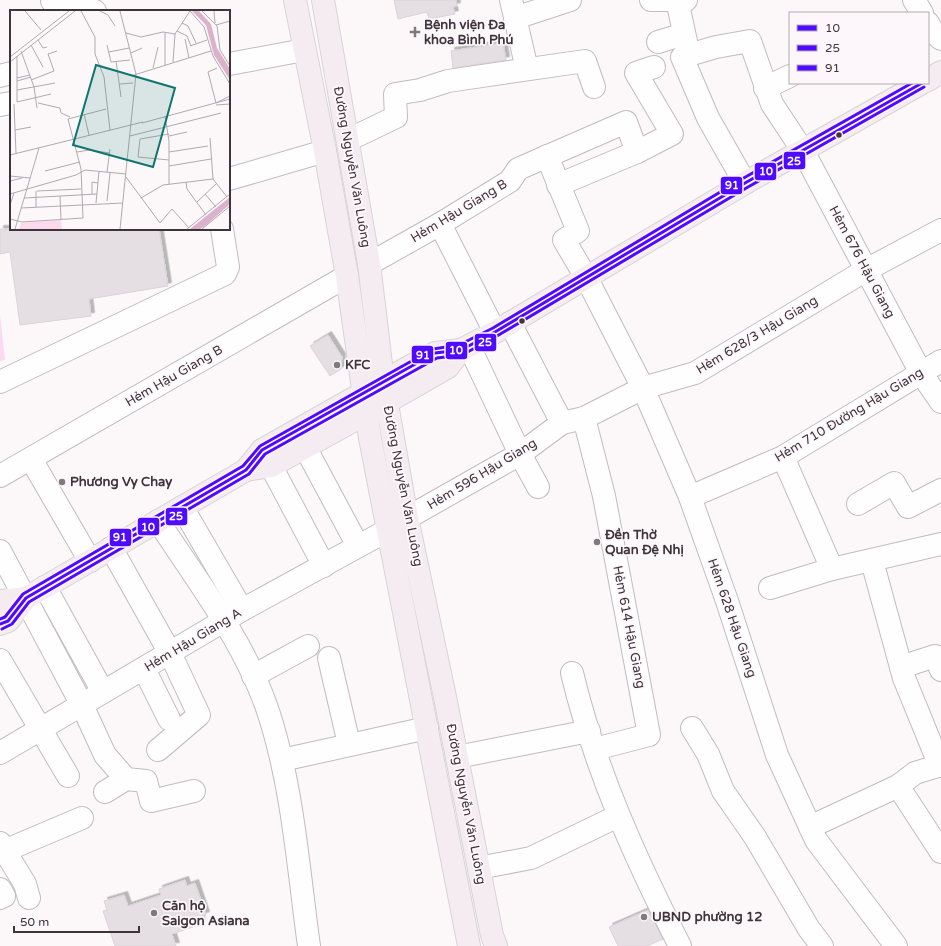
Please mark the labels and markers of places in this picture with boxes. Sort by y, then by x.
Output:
place label: Bệnh viện Đa khoa Bình Phú [424,17,513,48]
marker: Bệnh viện Đa khoa Bình Phú [409,26,421,38]
unlabelled marker [834,130,844,140]
unlabelled marker [517,316,527,326]
place label: KFC [345,357,370,373]
marker: KFC [332,360,342,370]
place label: Phương Vy Chay [70,474,172,490]
marker: Phương Vy Chay [57,477,67,487]
place label: Đền Thờ Quan Đệ Nhị [604,527,684,558]
marker: Đền Thờ Quan Đệ Nhị [592,537,602,547]
place label: Căn hộ Saigon Asiana [162,898,250,929]
marker: Căn hộ Saigon Asiana [149,908,159,918]
place label: UBND phường 12 [652,909,762,925]
marker: UBND phường 12 [639,912,649,922]

